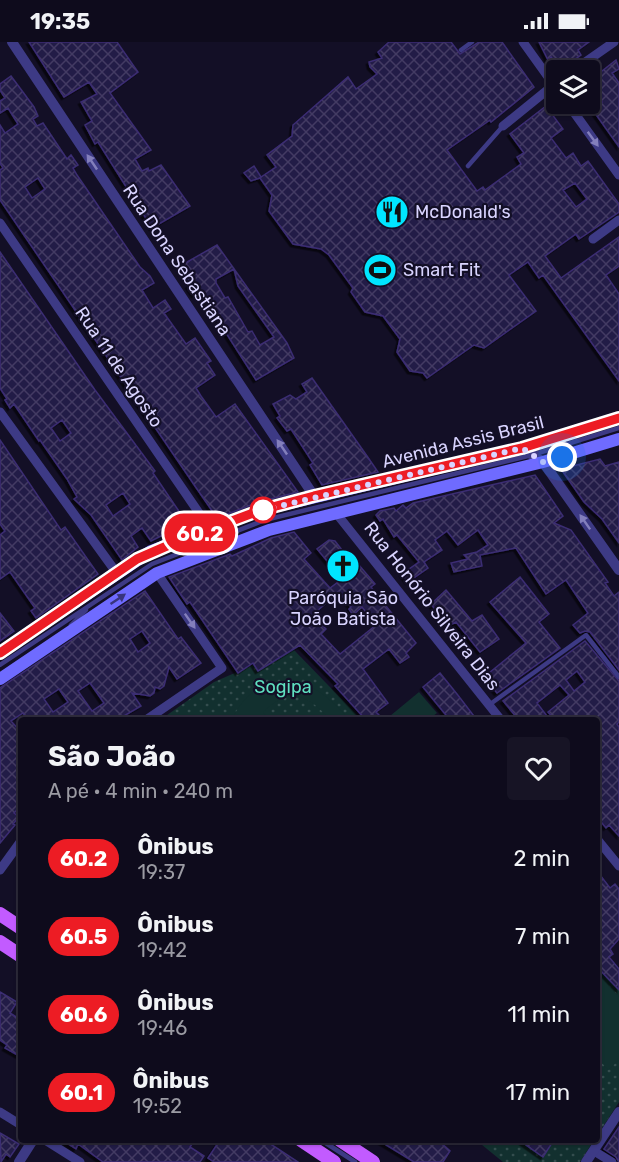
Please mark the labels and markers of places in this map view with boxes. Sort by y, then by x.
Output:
restaurant icon: McDonald's [374,194,410,230]
place label: McDonald's [415,201,511,223]
sports icon: Smart Fit [362,252,398,288]
place label: Smart Fit [403,259,480,281]
unlabelled marker [250,497,276,523]
church icon: Paróquia São João Batista [325,548,361,584]
place label: Paróquia São João Batista [288,587,398,630]

